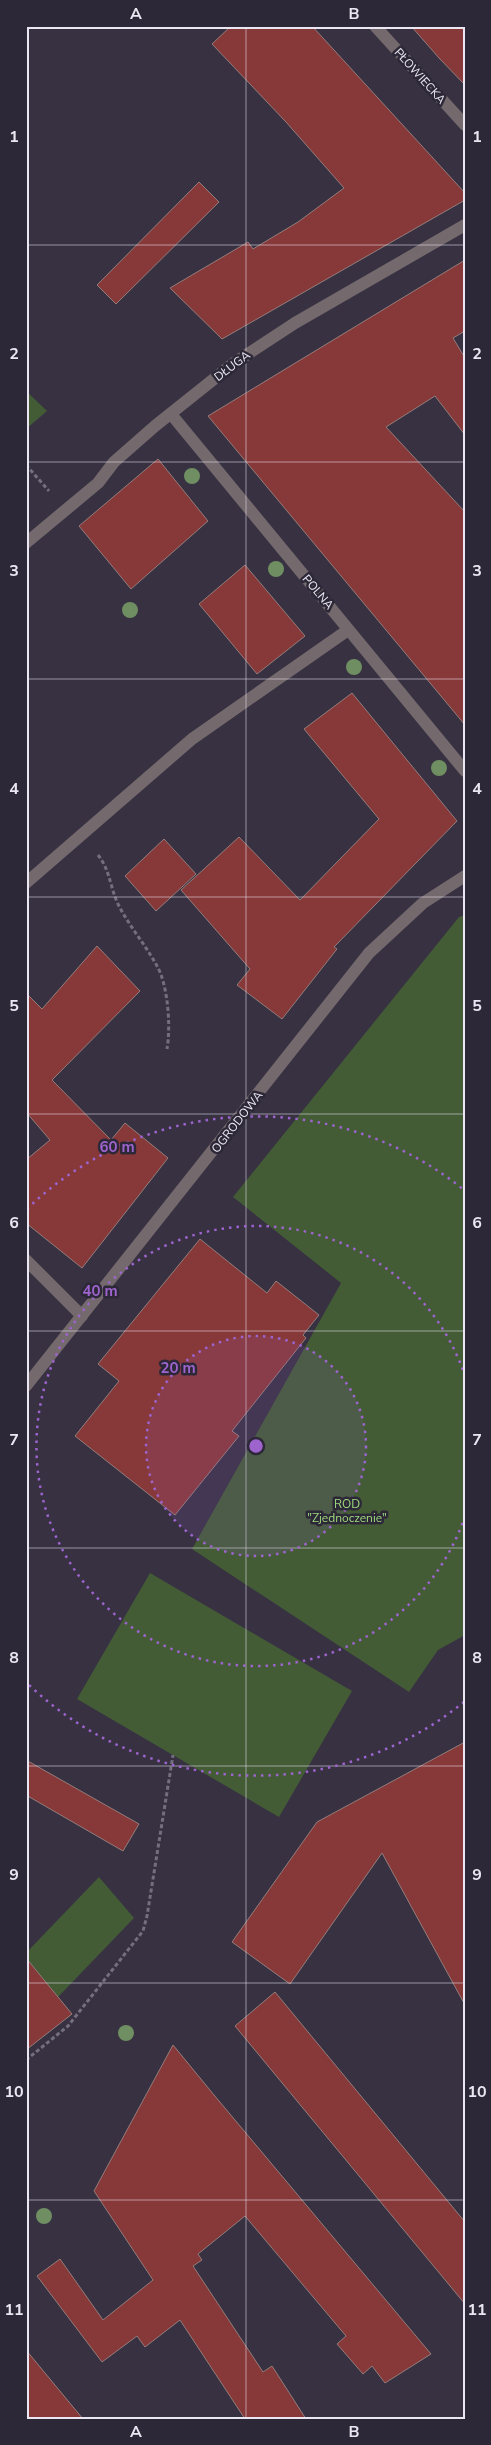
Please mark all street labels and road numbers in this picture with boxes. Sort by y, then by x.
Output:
street label: PŁOWIECKA [391,45,450,108]
street label: DŁUGA [211,347,254,385]
street label: POLNA [299,571,337,613]
street label: OGRODOWA [208,1088,266,1156]

